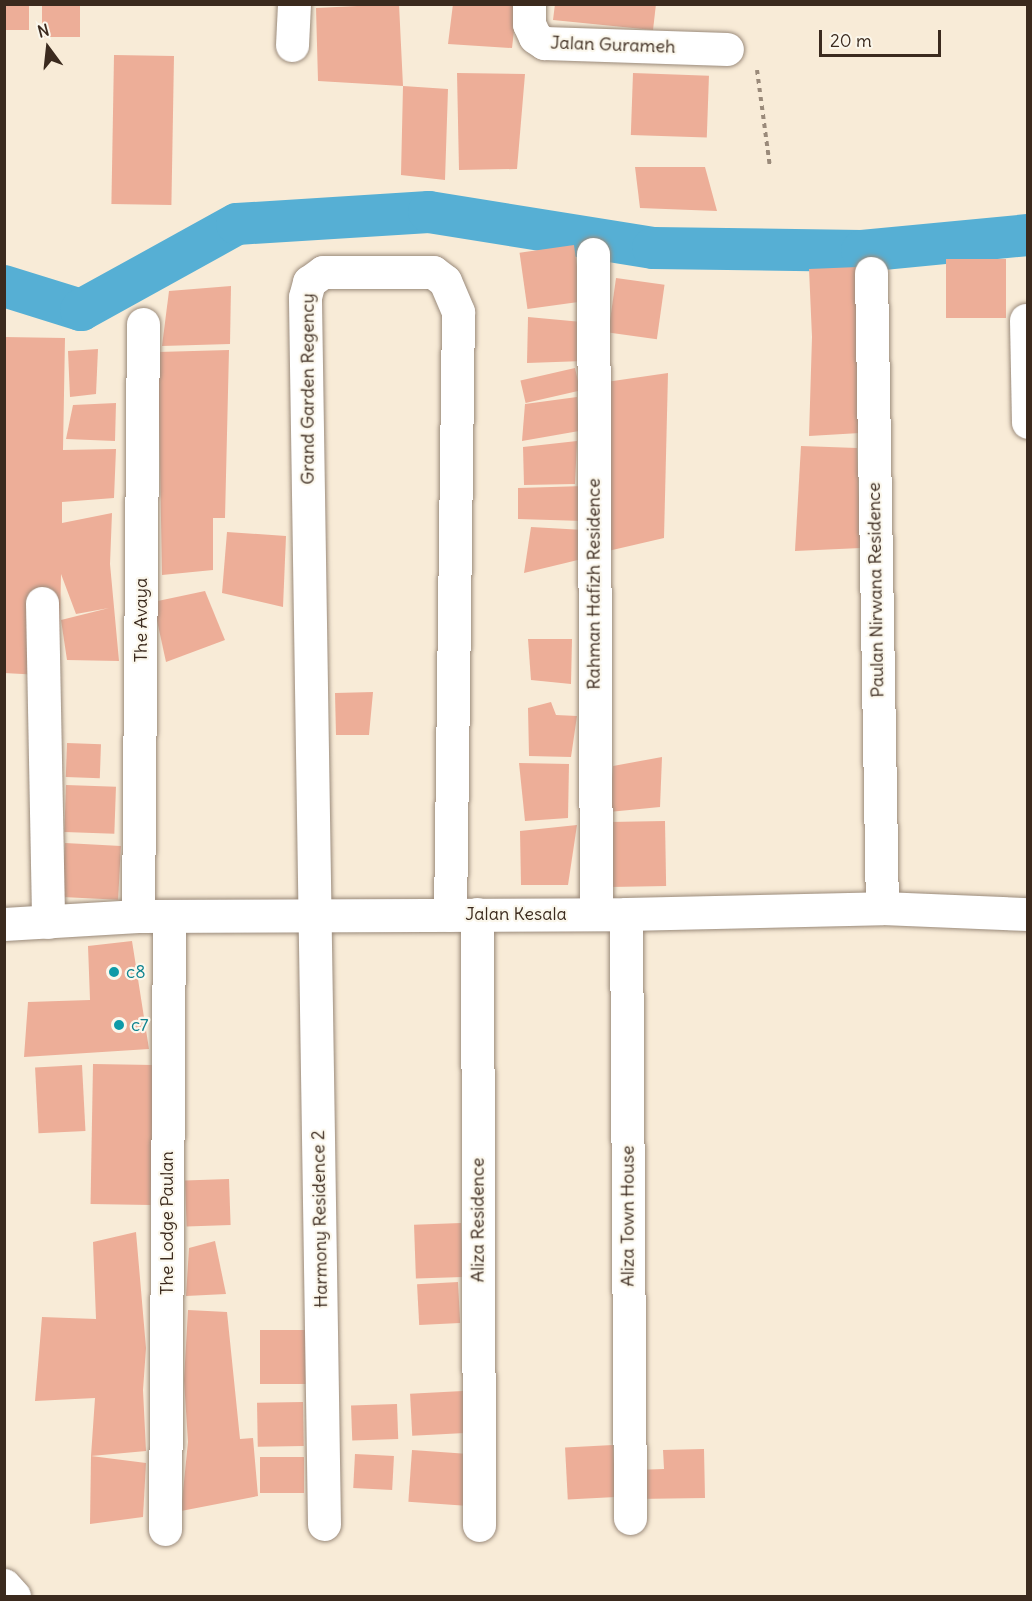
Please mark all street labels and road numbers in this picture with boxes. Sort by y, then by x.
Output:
street label: Jalan Gurameh [550,32,676,58]
street label: Grand Garden Regency [297,293,319,485]
street label: Rahman Hafizh Residence [583,478,605,690]
street label: Paulan Nirwana Residence [863,482,889,698]
street label: The Avaya [130,578,152,662]
street label: Jalan Kesala [465,903,567,925]
street label: Harmony Residence 2 [308,1130,332,1308]
street label: Aliza Town House [617,1145,639,1287]
street label: The Lodge Paulan [156,1151,178,1295]
street label: Aliza Residence [467,1158,489,1282]

